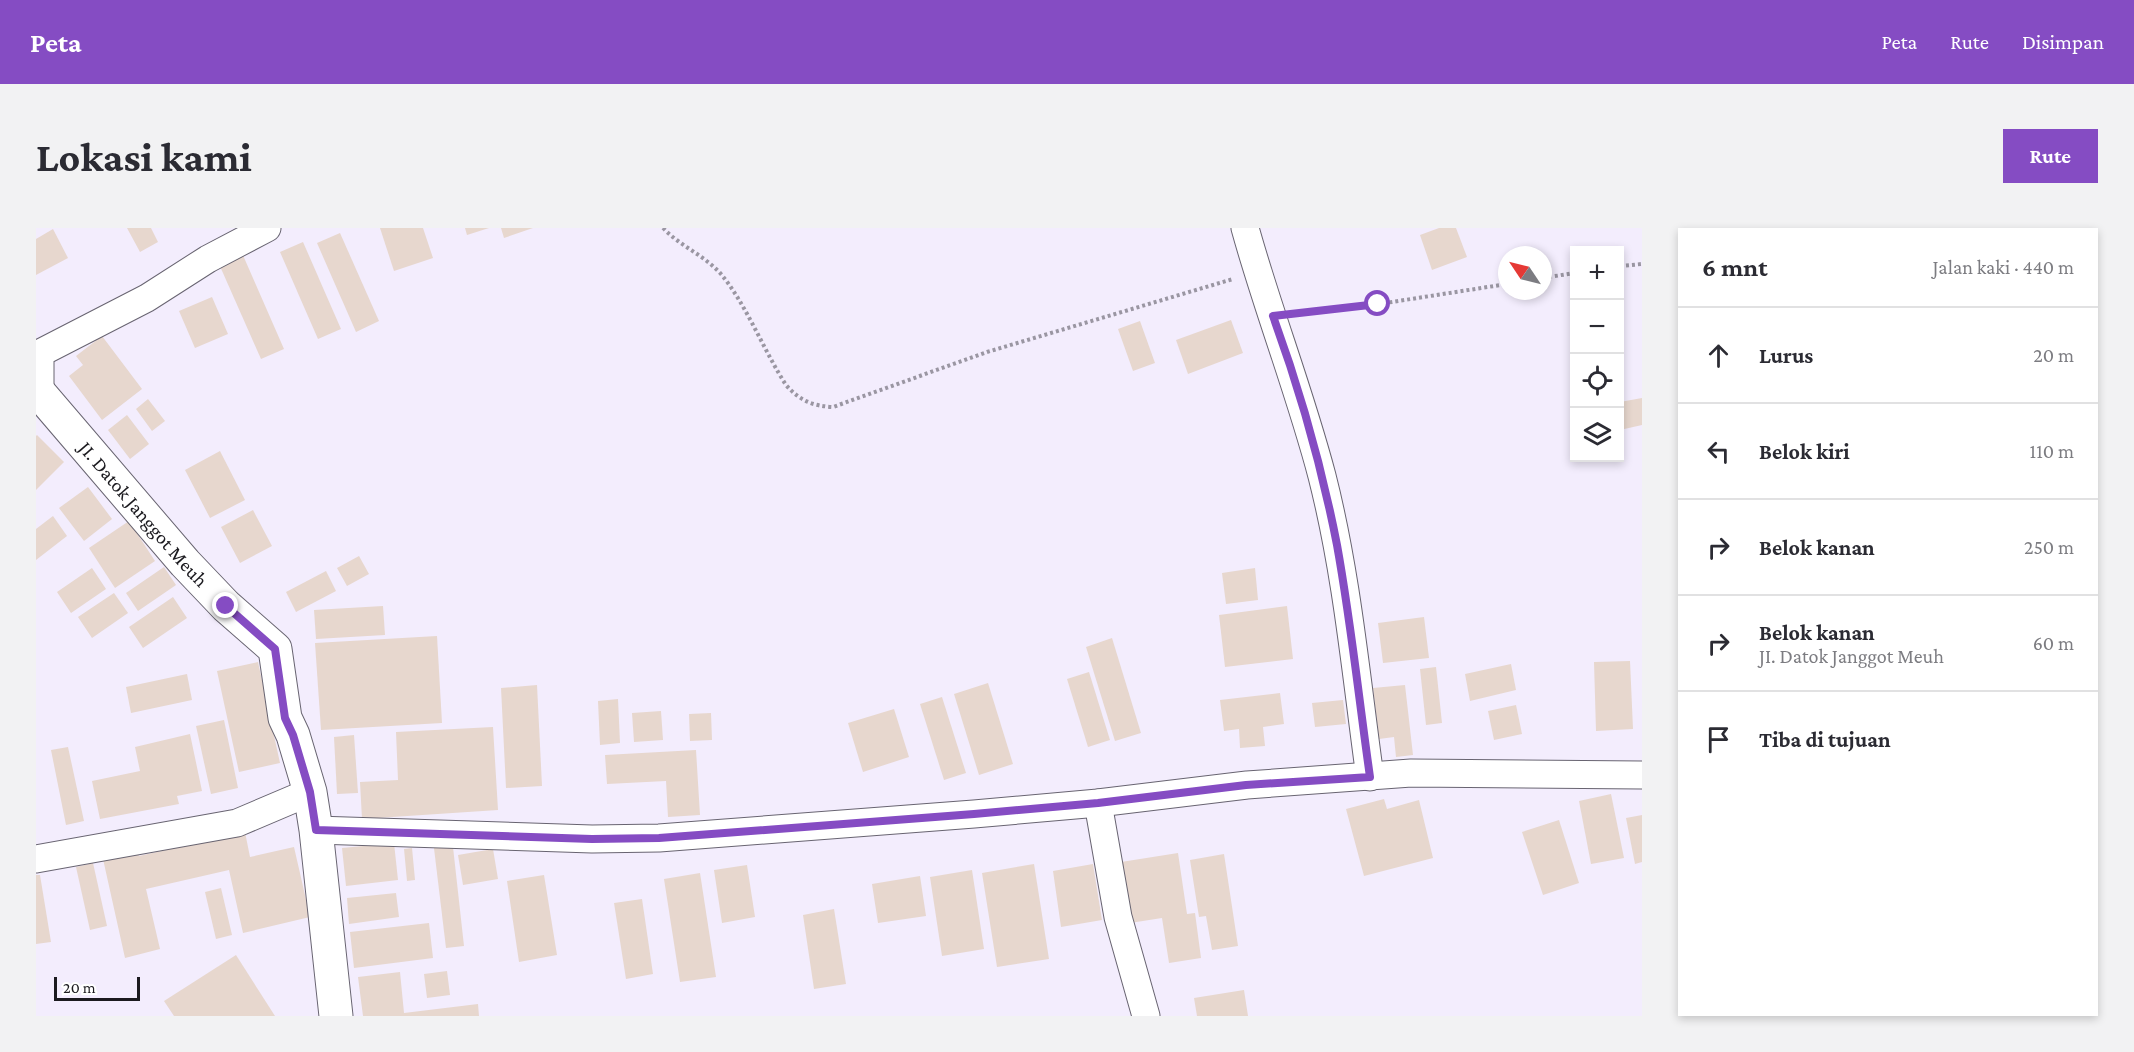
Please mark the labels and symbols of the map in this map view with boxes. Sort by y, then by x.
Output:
north arrow [1498,246,1552,300]
route start [1364,290,1390,316]
street label: JI. Datok Janggot Meuh [73,435,213,591]
route end [212,592,238,618]
scale bar [54,974,140,1002]

